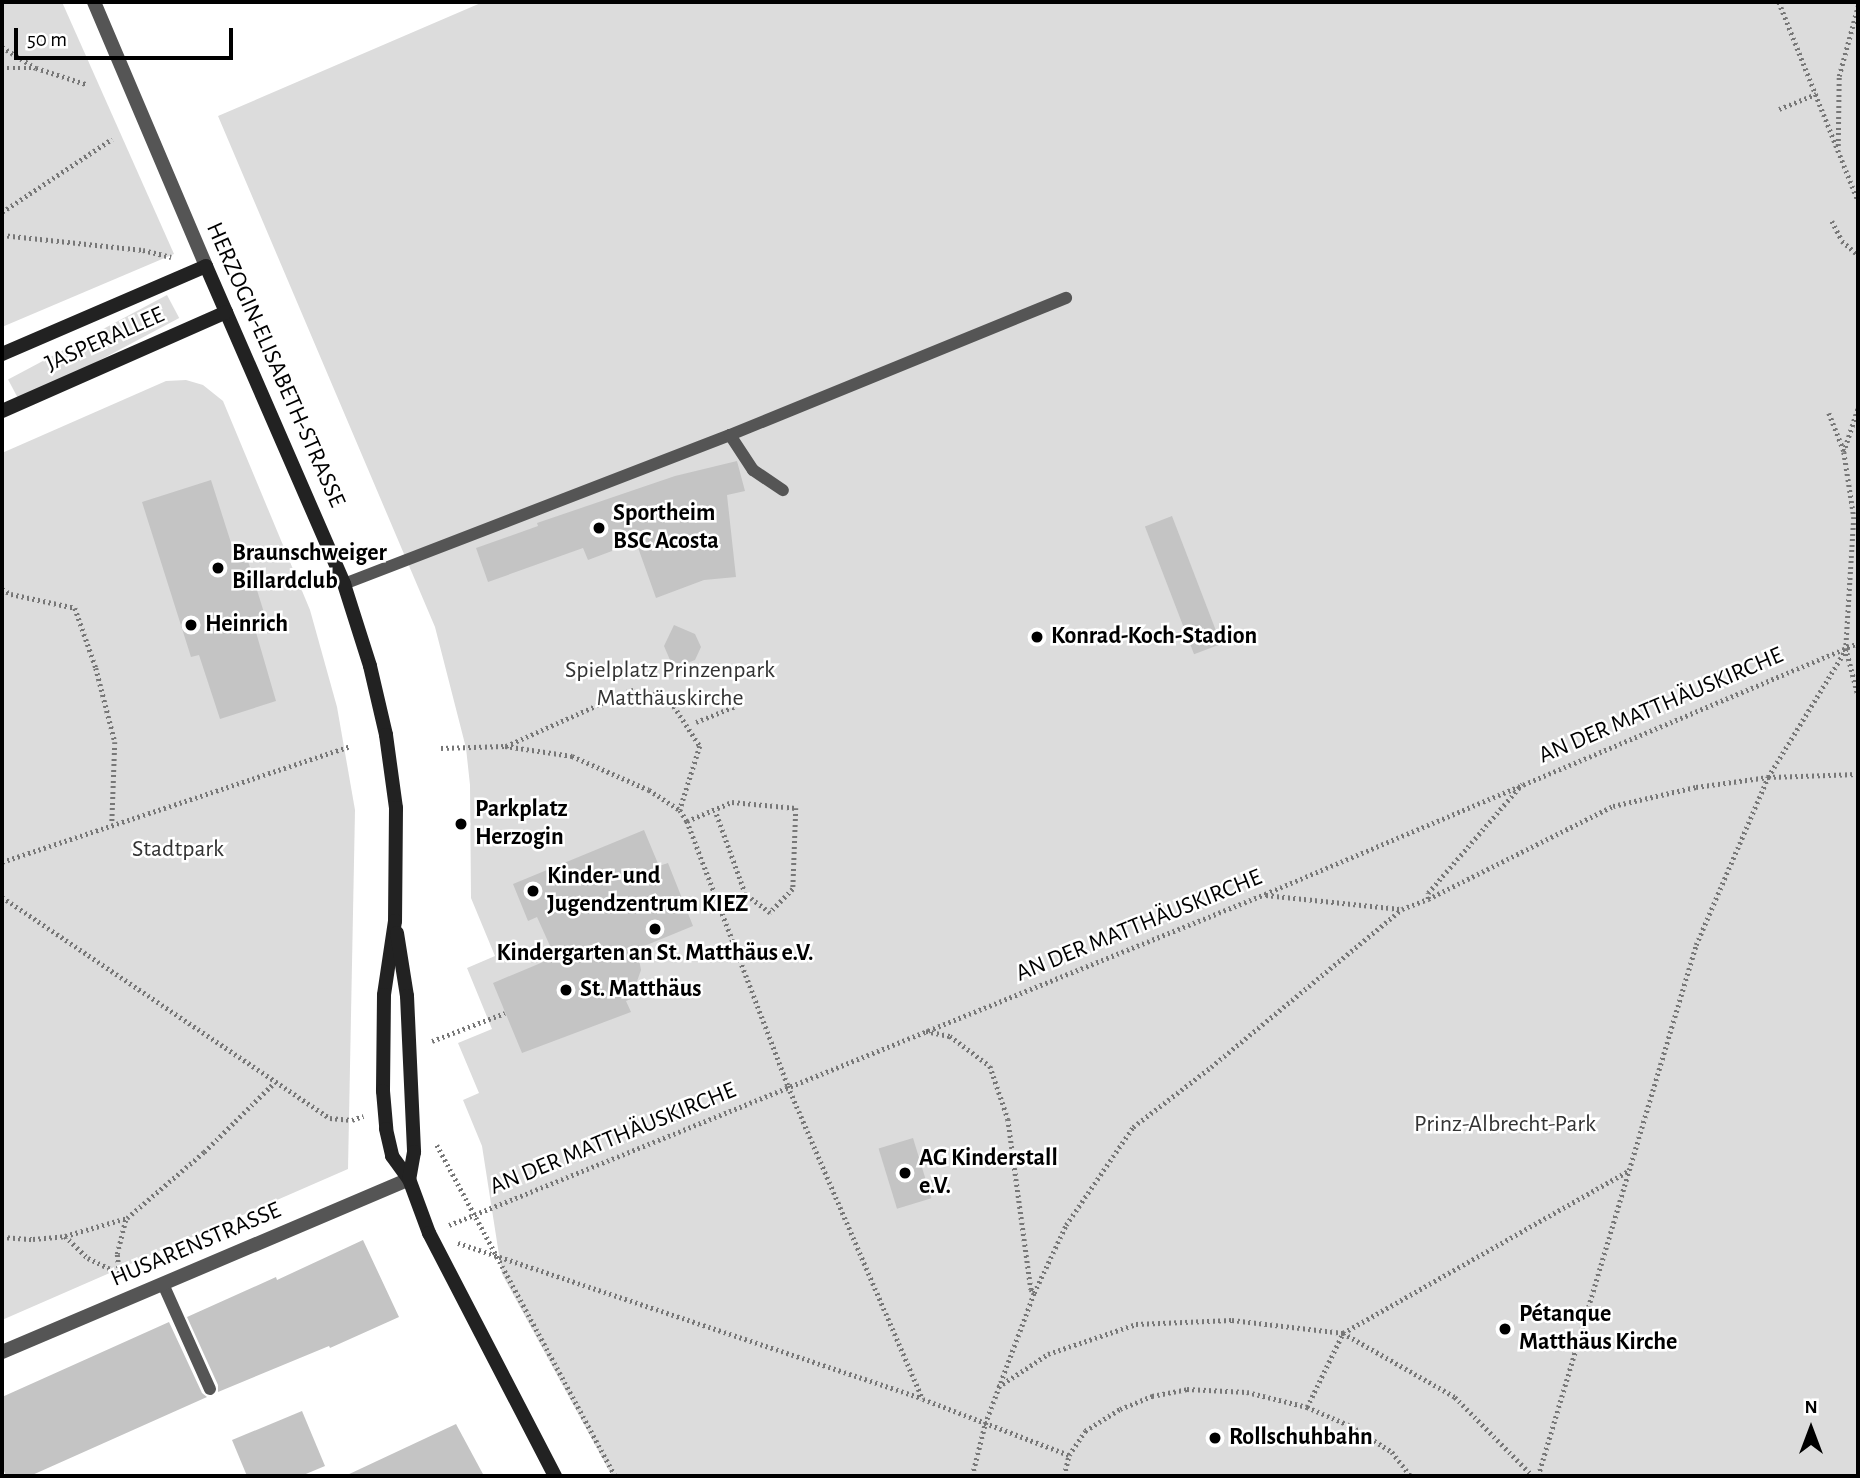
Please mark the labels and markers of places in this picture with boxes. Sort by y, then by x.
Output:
place label: Sportheim BSC Acosta [613,500,719,556]
marker: Sportheim BSC Acosta [591,520,607,536]
place label: Braunschweiger Billardclub [232,540,387,596]
marker: Braunschweiger Billardclub [210,560,226,576]
place label: Heinrich [205,611,288,639]
marker: Heinrich [183,617,199,633]
place label: Konrad-Koch-Stadion [1051,623,1257,651]
marker: Konrad-Koch-Stadion [1029,629,1045,645]
place label: Parkplatz Herzogin [475,796,568,852]
marker: Parkplatz Herzogin [453,816,469,832]
place label: Kinder- und Jugendzentrum KIEZ [547,863,748,919]
marker: Kinder- und Jugendzentrum KIEZ [525,883,541,899]
marker: Kindergarten an St. Matthäus e.V. [647,921,663,937]
place label: Kindergarten an St. Matthäus e.V. [496,940,814,968]
place label: St. Matthäus [580,976,702,1004]
marker: St. Matthäus [558,982,574,998]
place label: AG Kinderstall e.V. [919,1145,1058,1201]
marker: AG Kinderstall e.V. [897,1165,913,1181]
place label: Pétanque Matthäus Kirche [1519,1301,1677,1357]
marker: Pétanque Matthäus Kirche [1497,1321,1513,1337]
place label: Rollschuhbahn [1229,1424,1373,1452]
marker: Rollschuhbahn [1207,1430,1223,1446]

